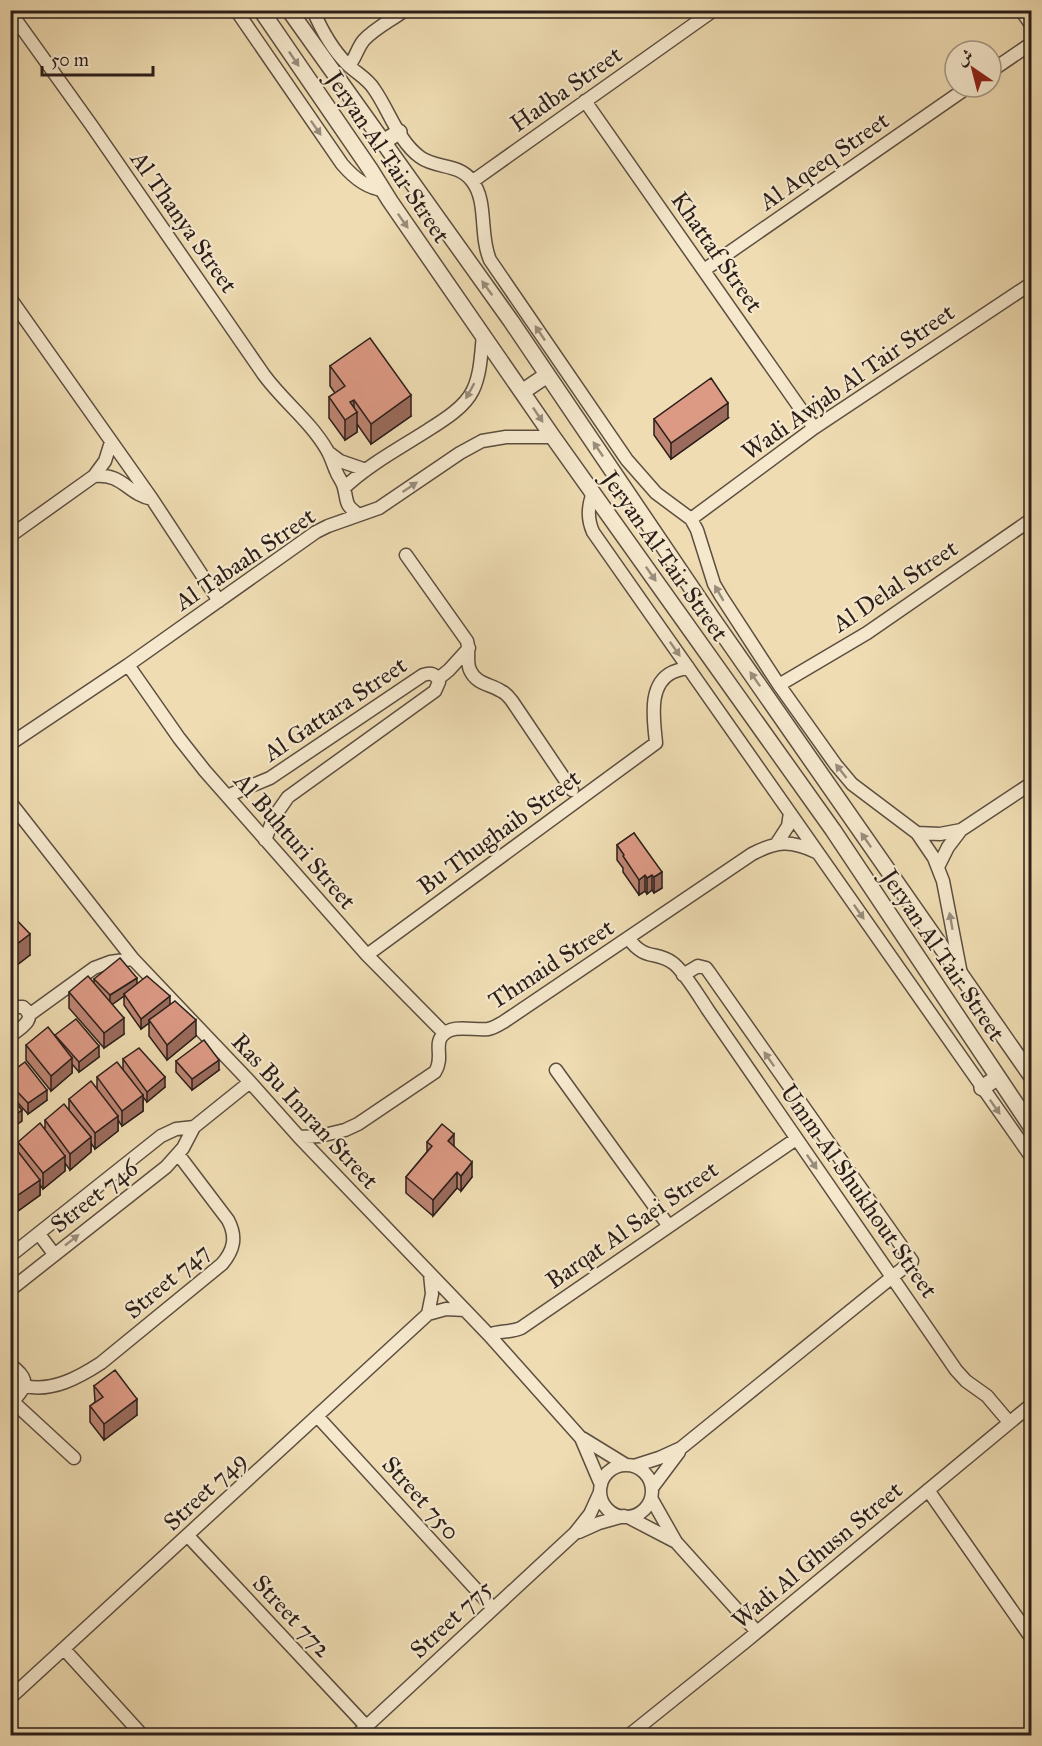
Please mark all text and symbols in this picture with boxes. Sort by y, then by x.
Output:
scale bar [42,39,153,77]
street label: Hadba Street [504,39,628,138]
north arrow [943,39,1003,99]
text: ش [953,45,977,69]
text: 50 m [51,49,89,71]
one-way arrow [288,50,300,66]
street label: Jeryan Al Tair Street [318,63,457,249]
street label: Al Aqeeq Street [753,105,895,217]
one-way arrow [310,120,321,136]
street label: Al Thanya Street [123,144,244,299]
street label: Khattaf Street [664,186,770,319]
one-way arrow [397,212,409,228]
one-way arrow [482,280,493,296]
street label: Wadi Awjab Al Tair Street [736,297,961,467]
one-way arrow [534,325,546,341]
one-way arrow [465,383,475,400]
one-way arrow [532,407,544,423]
one-way arrow [592,440,603,457]
street label: Jeryan Al Tair Street [593,463,735,647]
one-way arrow [401,482,418,493]
street label: Al Tabaah Street [168,501,321,618]
street label: Al Delal Street [826,533,964,639]
one-way arrow [645,566,657,582]
one-way arrow [713,585,724,601]
one-way arrow [669,641,681,657]
street label: Al Gattara Street [257,650,413,769]
one-way arrow [749,672,761,688]
street label: Bu Thughaib Street [412,763,587,901]
one-way arrow [834,763,847,779]
street label: Al Buhturi Street [227,766,363,916]
one-way arrow [860,832,872,848]
street label: Jeryan Al Tair Street [873,861,1012,1047]
one-way arrow [853,904,865,920]
one-way arrow [946,911,955,930]
street label: Thmaid Street [483,912,620,1016]
street label: Ras Bu Imran Street [225,1027,385,1196]
one-way arrow [763,1051,775,1067]
street label: Umm Al Shukhout Street [774,1078,944,1304]
one-way arrow [989,1098,1001,1114]
street label: Street 746 [44,1152,144,1239]
one-way arrow [806,1153,818,1169]
street label: Barqat Al Saei Street [540,1154,724,1296]
one-way arrow [65,1235,80,1247]
street label: Street 747 [118,1237,216,1325]
street label: Street 749 [157,1445,253,1537]
street label: Street 750 [375,1450,467,1546]
street label: Wadi Al Ghusn Street [726,1475,909,1635]
street label: Street 772 [246,1568,338,1664]
street label: Street 775 [404,1573,498,1665]

